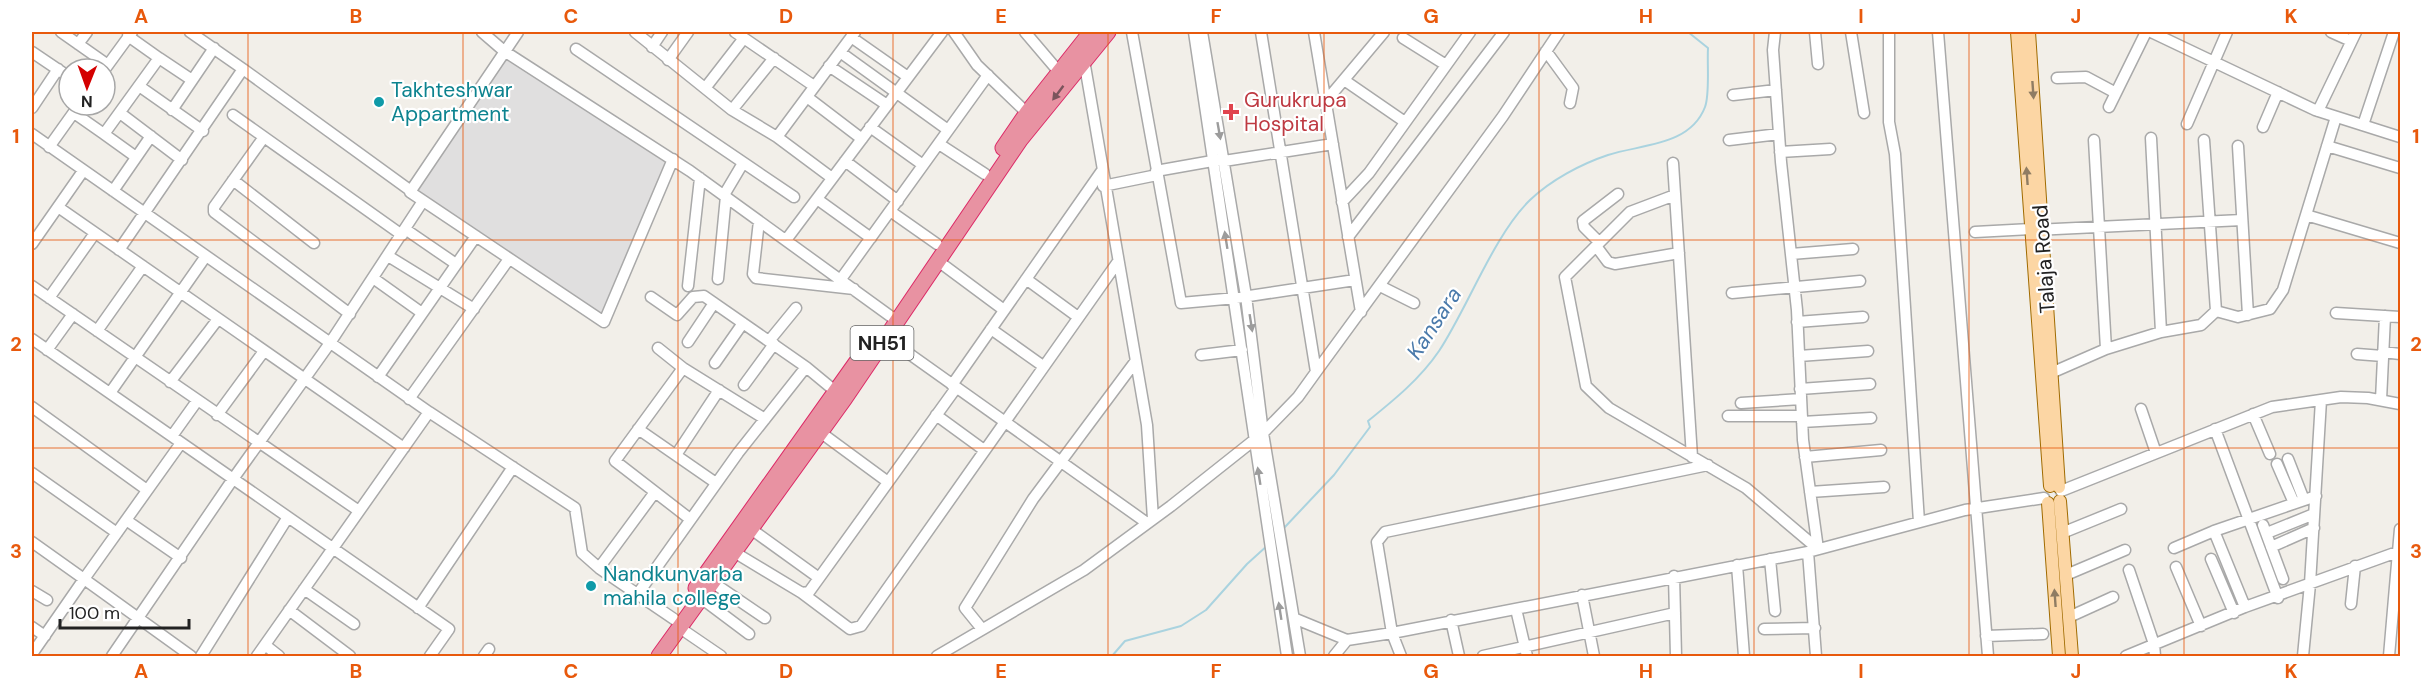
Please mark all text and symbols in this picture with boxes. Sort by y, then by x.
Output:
text: A [134,3,148,29]
text: B [350,3,362,29]
text: C [564,3,578,29]
text: D [779,3,793,29]
text: E [995,3,1007,29]
text: F [1210,3,1222,29]
text: G [1423,3,1439,29]
text: H [1639,3,1653,29]
text: I [1858,3,1864,29]
text: J [2071,3,2081,29]
text: K [2284,3,2298,29]
north arrow [57,57,117,117]
place label: Takhteshwar Appartment [391,76,513,128]
one-way arrow [2029,80,2038,99]
one-way arrow [1052,85,1064,101]
place label: Gurukrupa Hospital [1244,86,1347,138]
text: N [81,91,93,112]
marker: Takhteshwar Appartment [372,95,386,109]
marker: Gurukrupa Hospital [1222,103,1240,121]
one-way arrow [1215,121,1224,140]
text: 1 [12,123,20,149]
text: 1 [2412,123,2420,149]
one-way arrow [2023,167,2032,186]
street label: Talaja Road [2026,204,2062,314]
one-way arrow [1221,230,1230,249]
water label: Kansara [1400,281,1468,365]
one-way arrow [1246,314,1255,333]
road number: NH51 [850,326,914,360]
text: 2 [10,331,22,357]
text: 2 [2410,331,2422,357]
one-way arrow [1255,467,1264,486]
text: 3 [10,538,22,564]
text: 3 [2410,538,2422,564]
place label: Nandkunvarba mahila college [603,560,743,612]
marker: Nandkunvarba mahila college [584,579,598,593]
one-way arrow [2050,589,2060,608]
scale bar [60,592,189,630]
text: 100 m [69,601,120,625]
one-way arrow [1275,601,1284,620]
text: A [134,658,148,684]
text: B [350,658,362,684]
text: C [564,658,578,684]
text: D [779,658,793,684]
text: E [995,658,1007,684]
text: F [1210,658,1222,684]
text: G [1423,658,1439,684]
text: H [1639,658,1653,684]
text: I [1858,658,1864,684]
text: J [2071,658,2081,684]
text: K [2284,658,2298,684]

